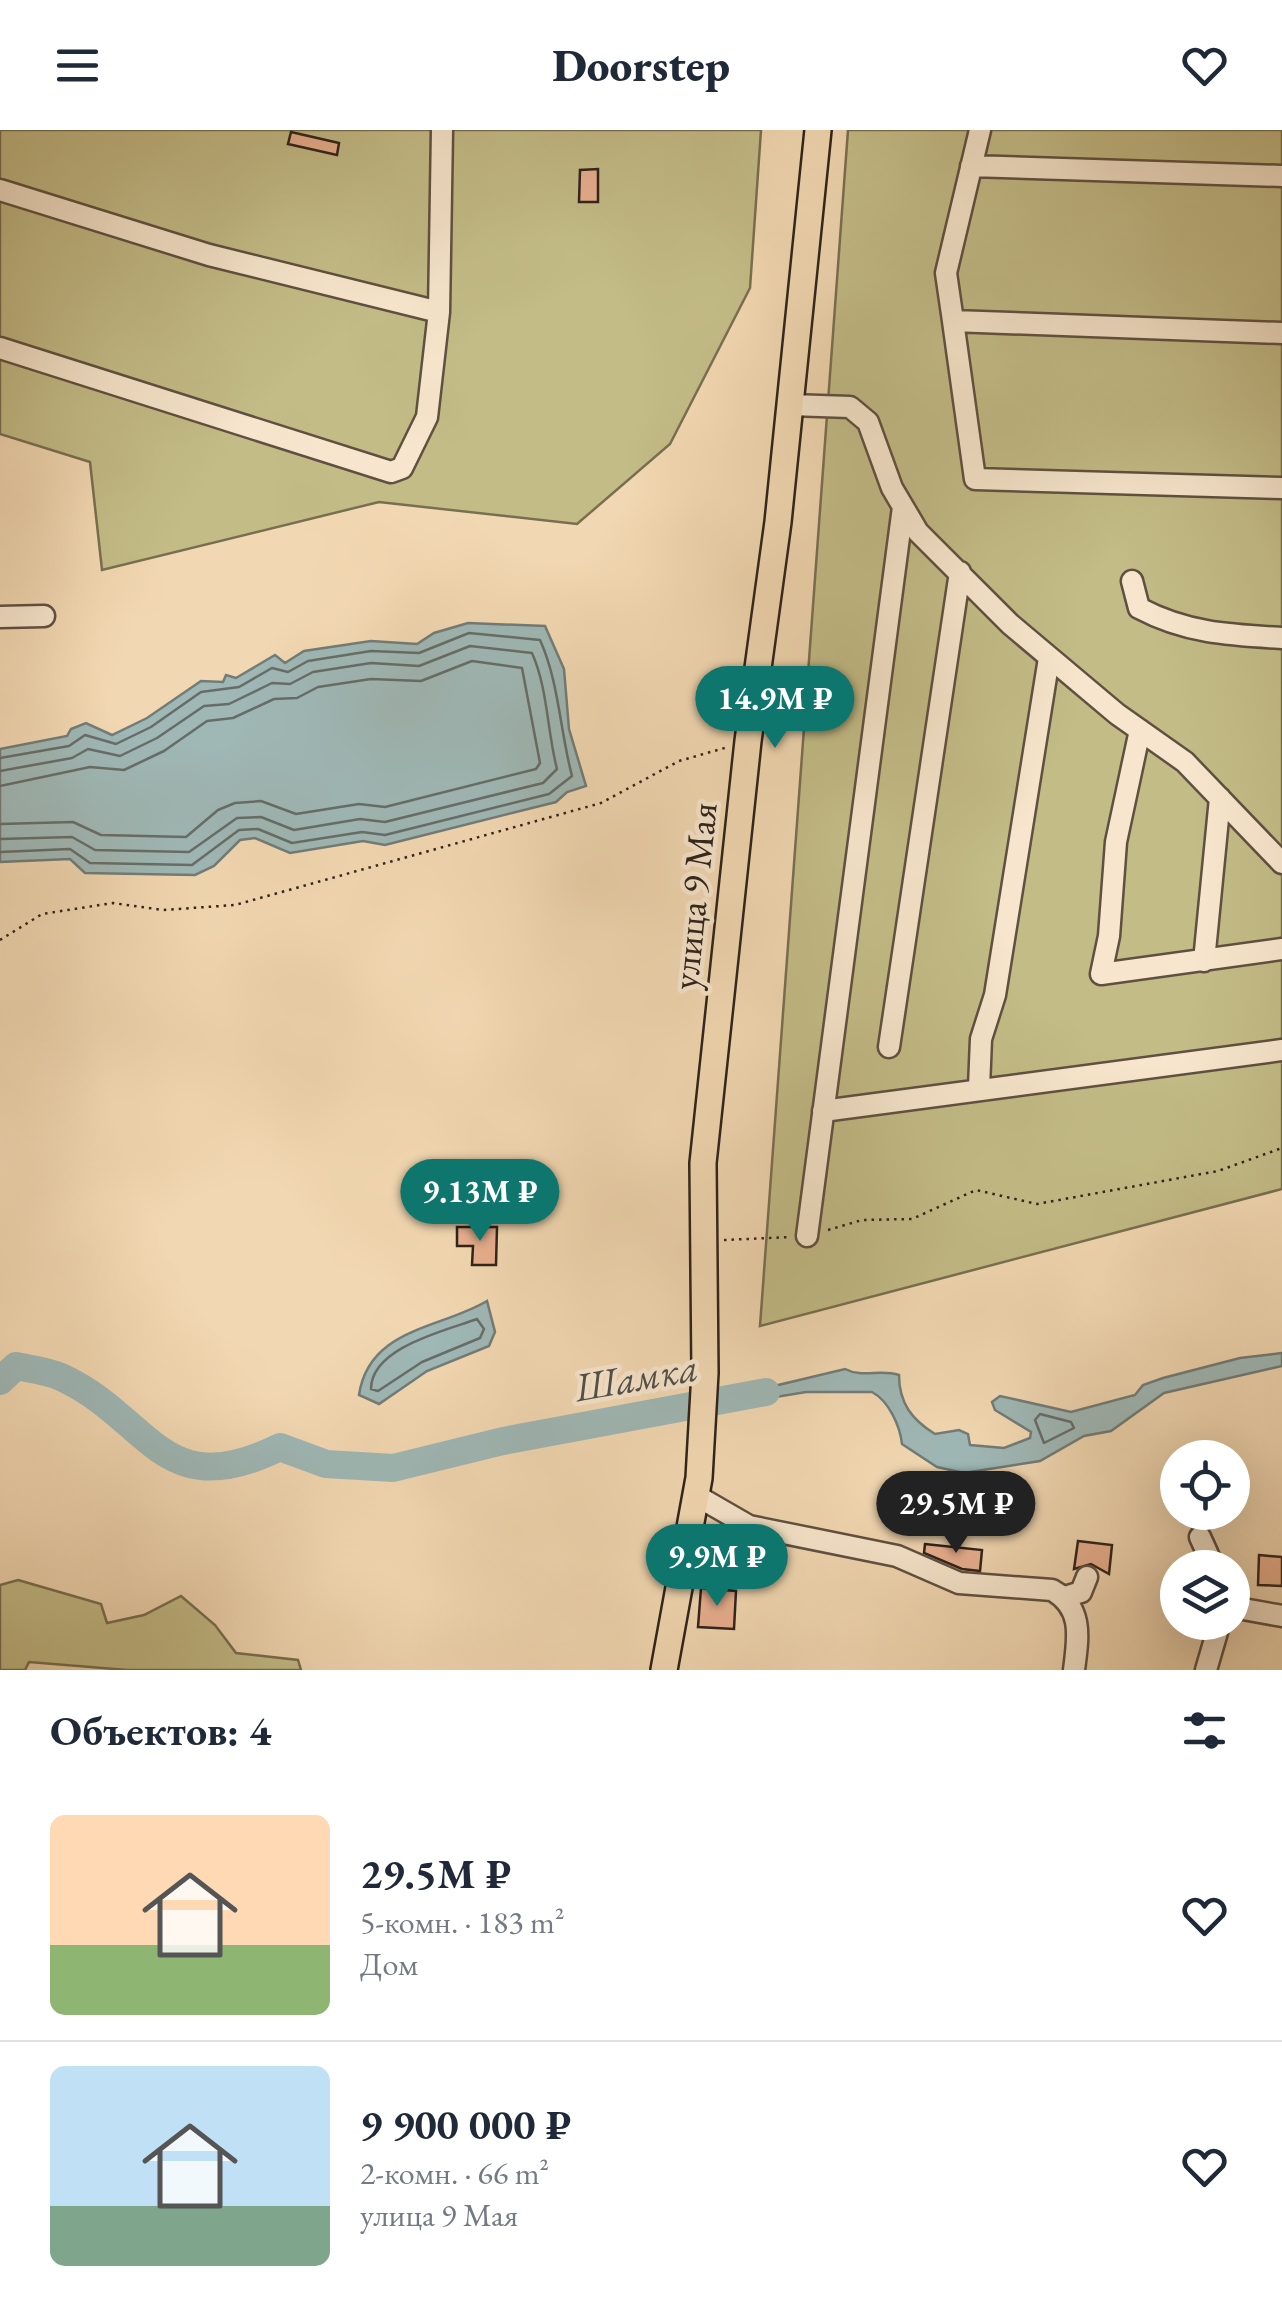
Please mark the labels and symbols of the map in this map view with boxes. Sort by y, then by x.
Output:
pin: 14.9M ₽ [683,666,867,751]
street label: улица 9 Мая [659,800,728,992]
pin: 9.13M ₽ [388,1159,572,1244]
water label: Шамка [569,1341,702,1414]
pin: 29.5M ₽ [864,1471,1048,1556]
pin: 9.9M ₽ [636,1524,798,1609]

